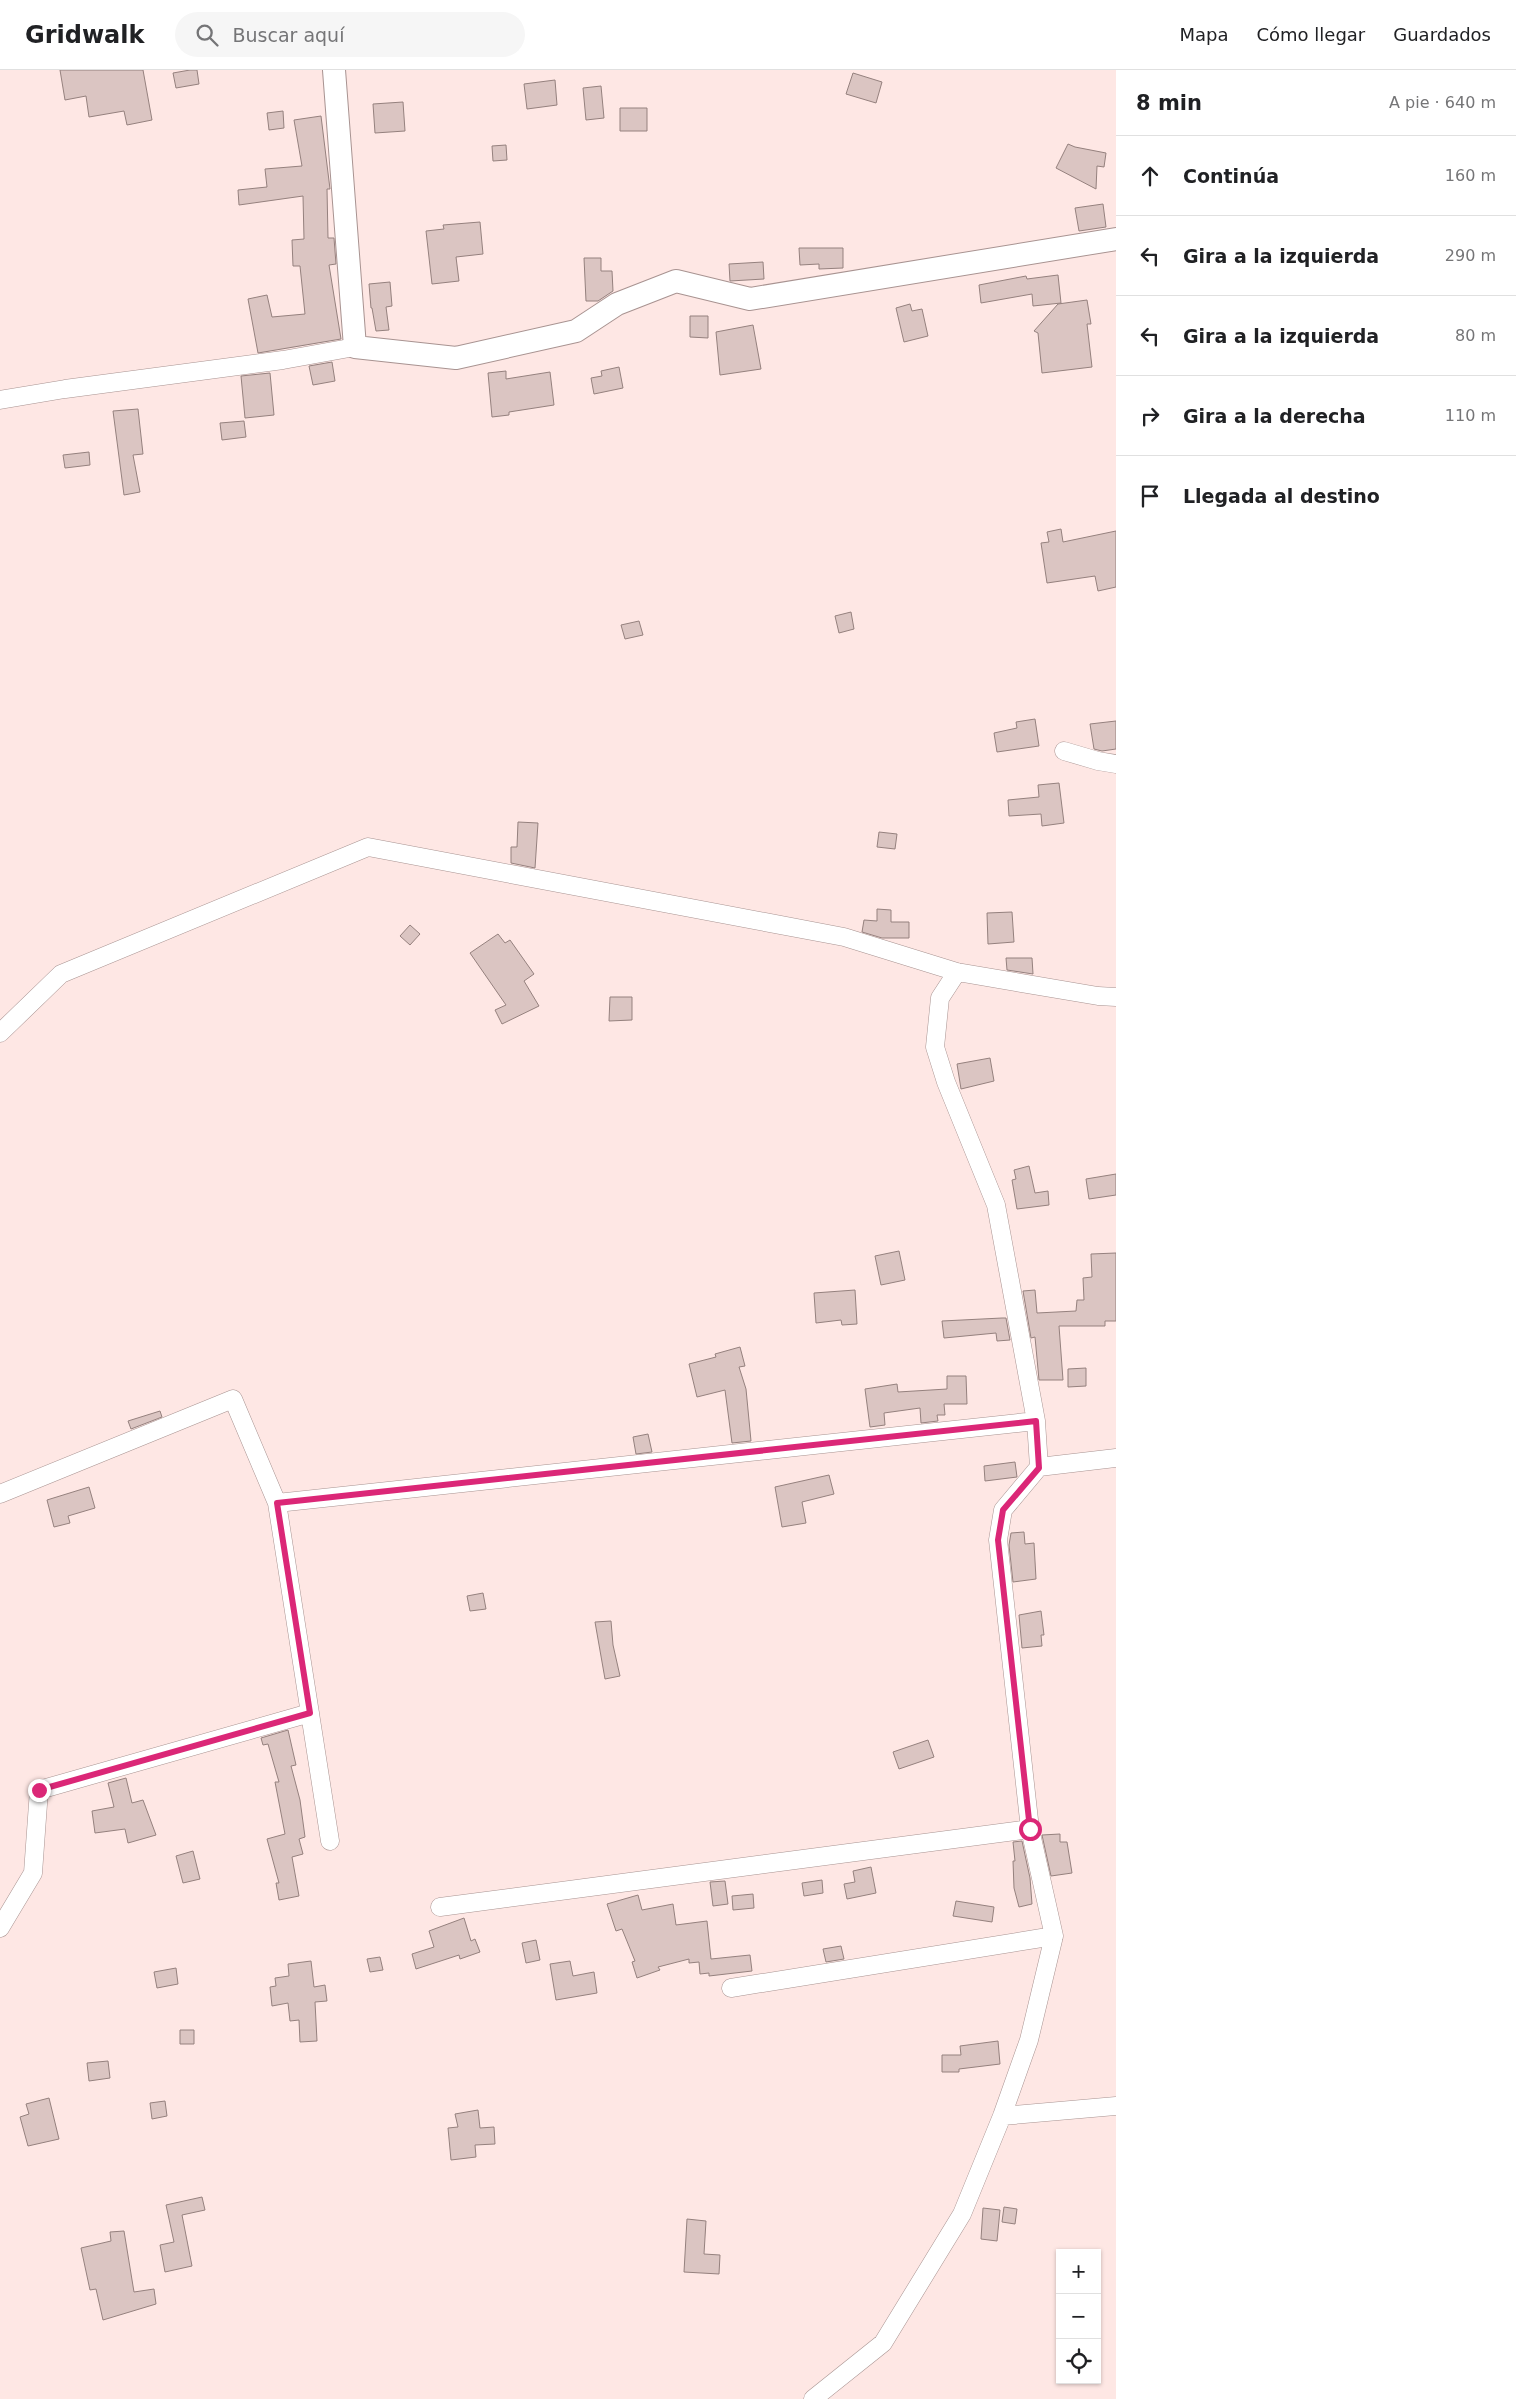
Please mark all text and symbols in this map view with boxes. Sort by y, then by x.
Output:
search box [175,12,525,57]
text: Gridwalk [25,21,145,49]
icon: search [193,21,221,49]
text: Buscar aquí [233,24,344,46]
text: Mapa [1179,24,1228,45]
text: Cómo llegar [1256,24,1365,45]
text: Guardados [1393,24,1491,45]
text: 8 min [1136,91,1202,115]
text: A pie · 640 m [1389,93,1496,112]
icon: ahead [1136,162,1164,190]
text: Continúa [1183,165,1279,187]
text: 160 m [1445,166,1496,185]
icon: left [1136,242,1164,270]
text: Gira a la izquierda [1183,245,1379,267]
text: 290 m [1445,246,1496,265]
icon: left [1136,322,1164,350]
text: Gira a la izquierda [1183,325,1379,347]
text: 80 m [1455,326,1496,345]
icon: right [1136,402,1164,430]
text: Gira a la derecha [1183,405,1366,427]
text: 110 m [1445,406,1496,425]
icon: arrive [1136,482,1164,510]
text: Llegada al destino [1183,485,1380,507]
route end [28,1779,51,1802]
route start [1019,1818,1042,1841]
map controls [1056,2249,1101,2384]
button: + [1056,2249,1101,2294]
button: − [1056,2294,1101,2339]
button: locate [1056,2339,1101,2384]

